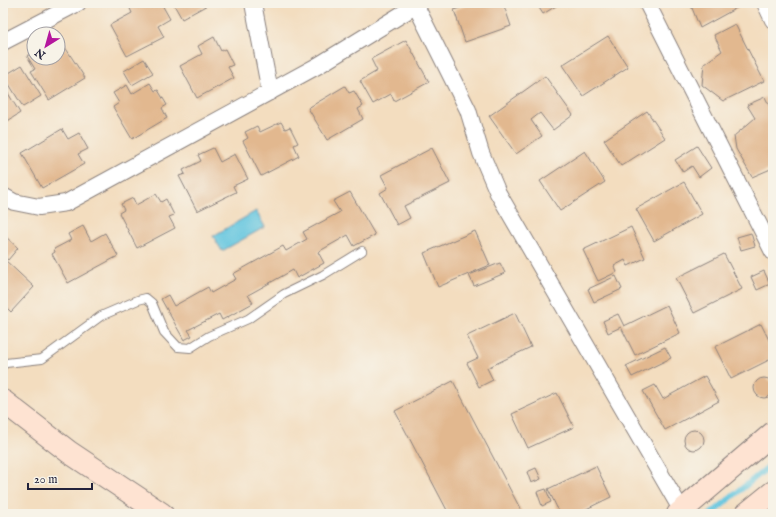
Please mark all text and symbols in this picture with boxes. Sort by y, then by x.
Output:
north arrow [26,26,66,66]
text: N [32,44,49,62]
scale bar [28,465,92,491]
text: 20 m [34,472,57,487]

